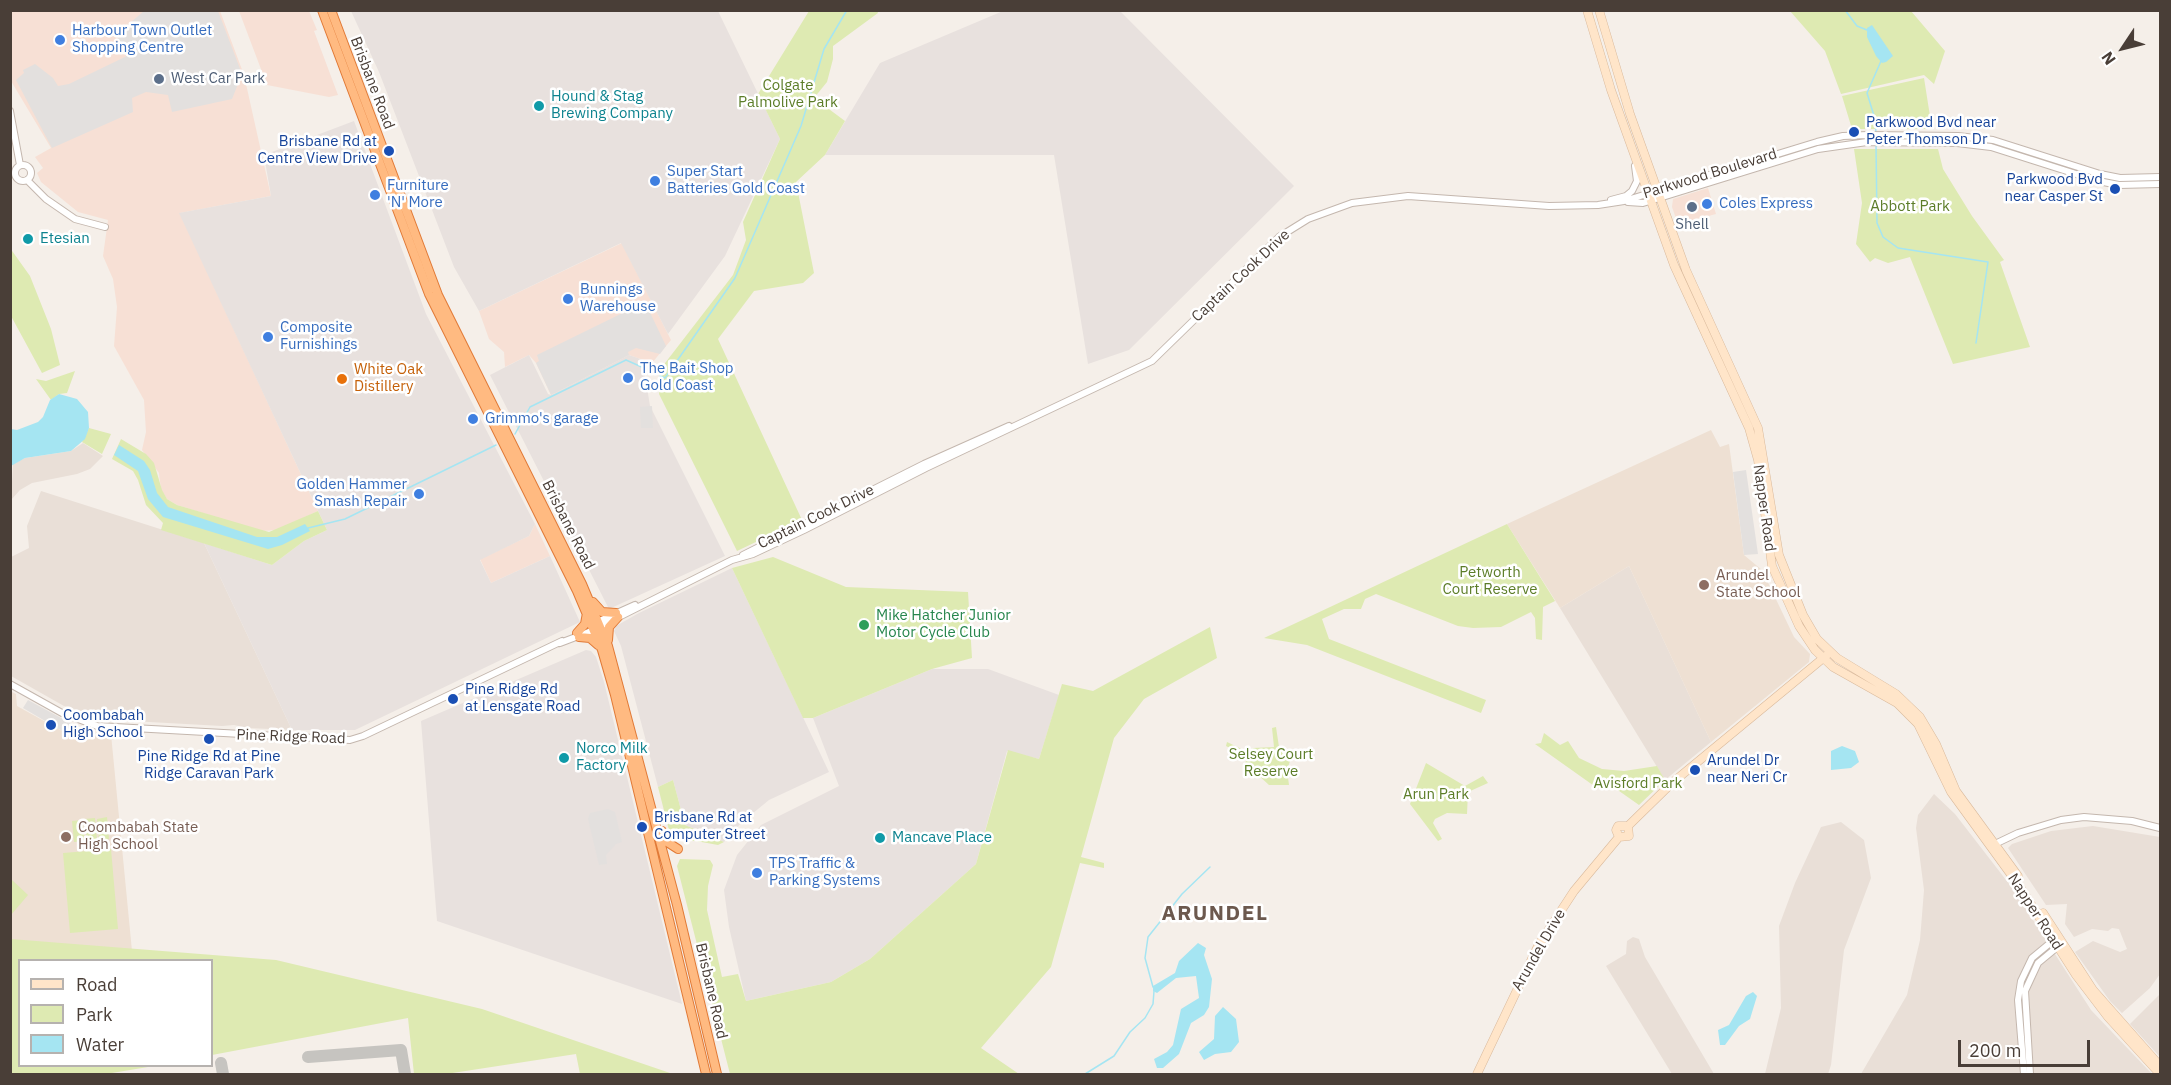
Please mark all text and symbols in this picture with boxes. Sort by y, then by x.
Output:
north arrow [2093,18,2153,78]
place label: Harbour Town Outlet Shopping Centre [72,22,212,57]
marker: Harbour Town Outlet Shopping Centre [53,33,67,47]
street label: Brisbane Road [346,34,398,132]
text: N [2097,48,2120,69]
place label: West Car Park [171,70,265,88]
marker: West Car Park [152,72,166,86]
park label: Colgate Palmolive Park [738,77,838,112]
place label: Hound & Stag Brewing Company [551,88,673,123]
marker: Hound & Stag Brewing Company [532,99,546,113]
place label: Parkwood Bvd near Peter Thomson Dr [1866,114,1996,149]
marker: Parkwood Bvd near Peter Thomson Dr [1847,125,1861,139]
place label: Brisbane Rd at Centre View Drive [258,133,377,168]
marker: Brisbane Rd at Centre View Drive [382,144,396,158]
street label: Parkwood Boulevard [1641,145,1779,203]
place label: Super Start Batteries Gold Coast [667,163,805,198]
place label: Parkwood Bvd near Casper St [2005,171,2103,206]
marker: Super Start Batteries Gold Coast [648,174,662,188]
place label: Furniture 'N' More [387,177,449,212]
marker: Parkwood Bvd near Casper St [2108,182,2122,196]
marker: Furniture 'N' More [368,188,382,202]
place label: Coles Express [1719,195,1813,213]
marker: Coles Express [1700,197,1714,211]
park label: Abbott Park [1870,198,1950,216]
marker: Shell [1685,200,1699,214]
place label: Shell [1675,216,1709,234]
street label: Captain Cook Drive [1188,226,1294,326]
place label: Etesian [40,230,90,248]
marker: Etesian [21,232,35,246]
place label: Bunnings Warehouse [580,281,656,316]
marker: Bunnings Warehouse [561,292,575,306]
place label: Composite Furnishings [280,319,358,354]
marker: Composite Furnishings [261,330,275,344]
place label: The Bait Shop Gold Coast [640,360,734,395]
place label: White Oak Distillery [354,361,423,396]
marker: The Bait Shop Gold Coast [621,371,635,385]
marker: White Oak Distillery [335,372,349,386]
place label: Grimmo's garage [485,410,599,428]
marker: Grimmo's garage [466,412,480,426]
street label: Napper Road [1749,463,1779,553]
place label: Golden Hammer Smash Repair [297,476,407,511]
street label: Brisbane Road [538,477,598,573]
street label: Captain Cook Drive [755,481,877,553]
marker: Golden Hammer Smash Repair [412,487,426,501]
park label: Petworth Court Reserve [1443,564,1537,599]
place label: Arundel State School [1716,567,1801,602]
marker: Arundel State School [1697,578,1711,592]
place label: Mike Hatcher Junior Motor Cycle Club [876,607,1011,642]
marker: Mike Hatcher Junior Motor Cycle Club [857,618,871,632]
place label: Pine Ridge Rd at Lensgate Road [465,681,580,716]
marker: Pine Ridge Rd at Lensgate Road [446,692,460,706]
place label: Coombabah High School [63,707,144,742]
marker: Coombabah High School [44,718,58,732]
street label: Pine Ridge Road [236,726,346,748]
marker: Pine Ridge Rd at Pine Ridge Caravan Park [202,732,216,746]
place label: Norco Milk Factory [576,740,648,775]
park label: Selsey Court Reserve [1229,746,1313,781]
place label: Pine Ridge Rd at Pine Ridge Caravan Park [138,748,280,783]
marker: Norco Milk Factory [557,751,571,765]
place label: Arundel Dr near Neri Cr [1707,752,1787,787]
marker: Arundel Dr near Neri Cr [1688,763,1702,777]
park label: Avisford Park [1594,775,1682,793]
park label: Arun Park [1403,786,1469,804]
place label: Brisbane Rd at Computer Street [654,809,766,844]
place label: Coombabah State High School [78,819,198,854]
marker: Brisbane Rd at Computer Street [635,820,649,834]
place label: Mancave Place [892,829,992,847]
marker: Coombabah State High School [59,830,73,844]
marker: Mancave Place [873,831,887,845]
place label: TPS Traffic & Parking Systems [769,855,880,890]
marker: TPS Traffic & Parking Systems [750,866,764,880]
street label: Napper Road [2004,870,2066,954]
district label: ARUNDEL [1161,901,1269,927]
street label: Arundel Drive [1508,906,1570,994]
street label: Brisbane Road [691,941,731,1041]
legend [18,959,213,1067]
text: Road [76,973,117,996]
text: Park [76,1003,112,1026]
scale bar [1961,1028,2093,1066]
text: Water [76,1033,124,1056]
text: 200 m [1969,1039,2021,1062]

